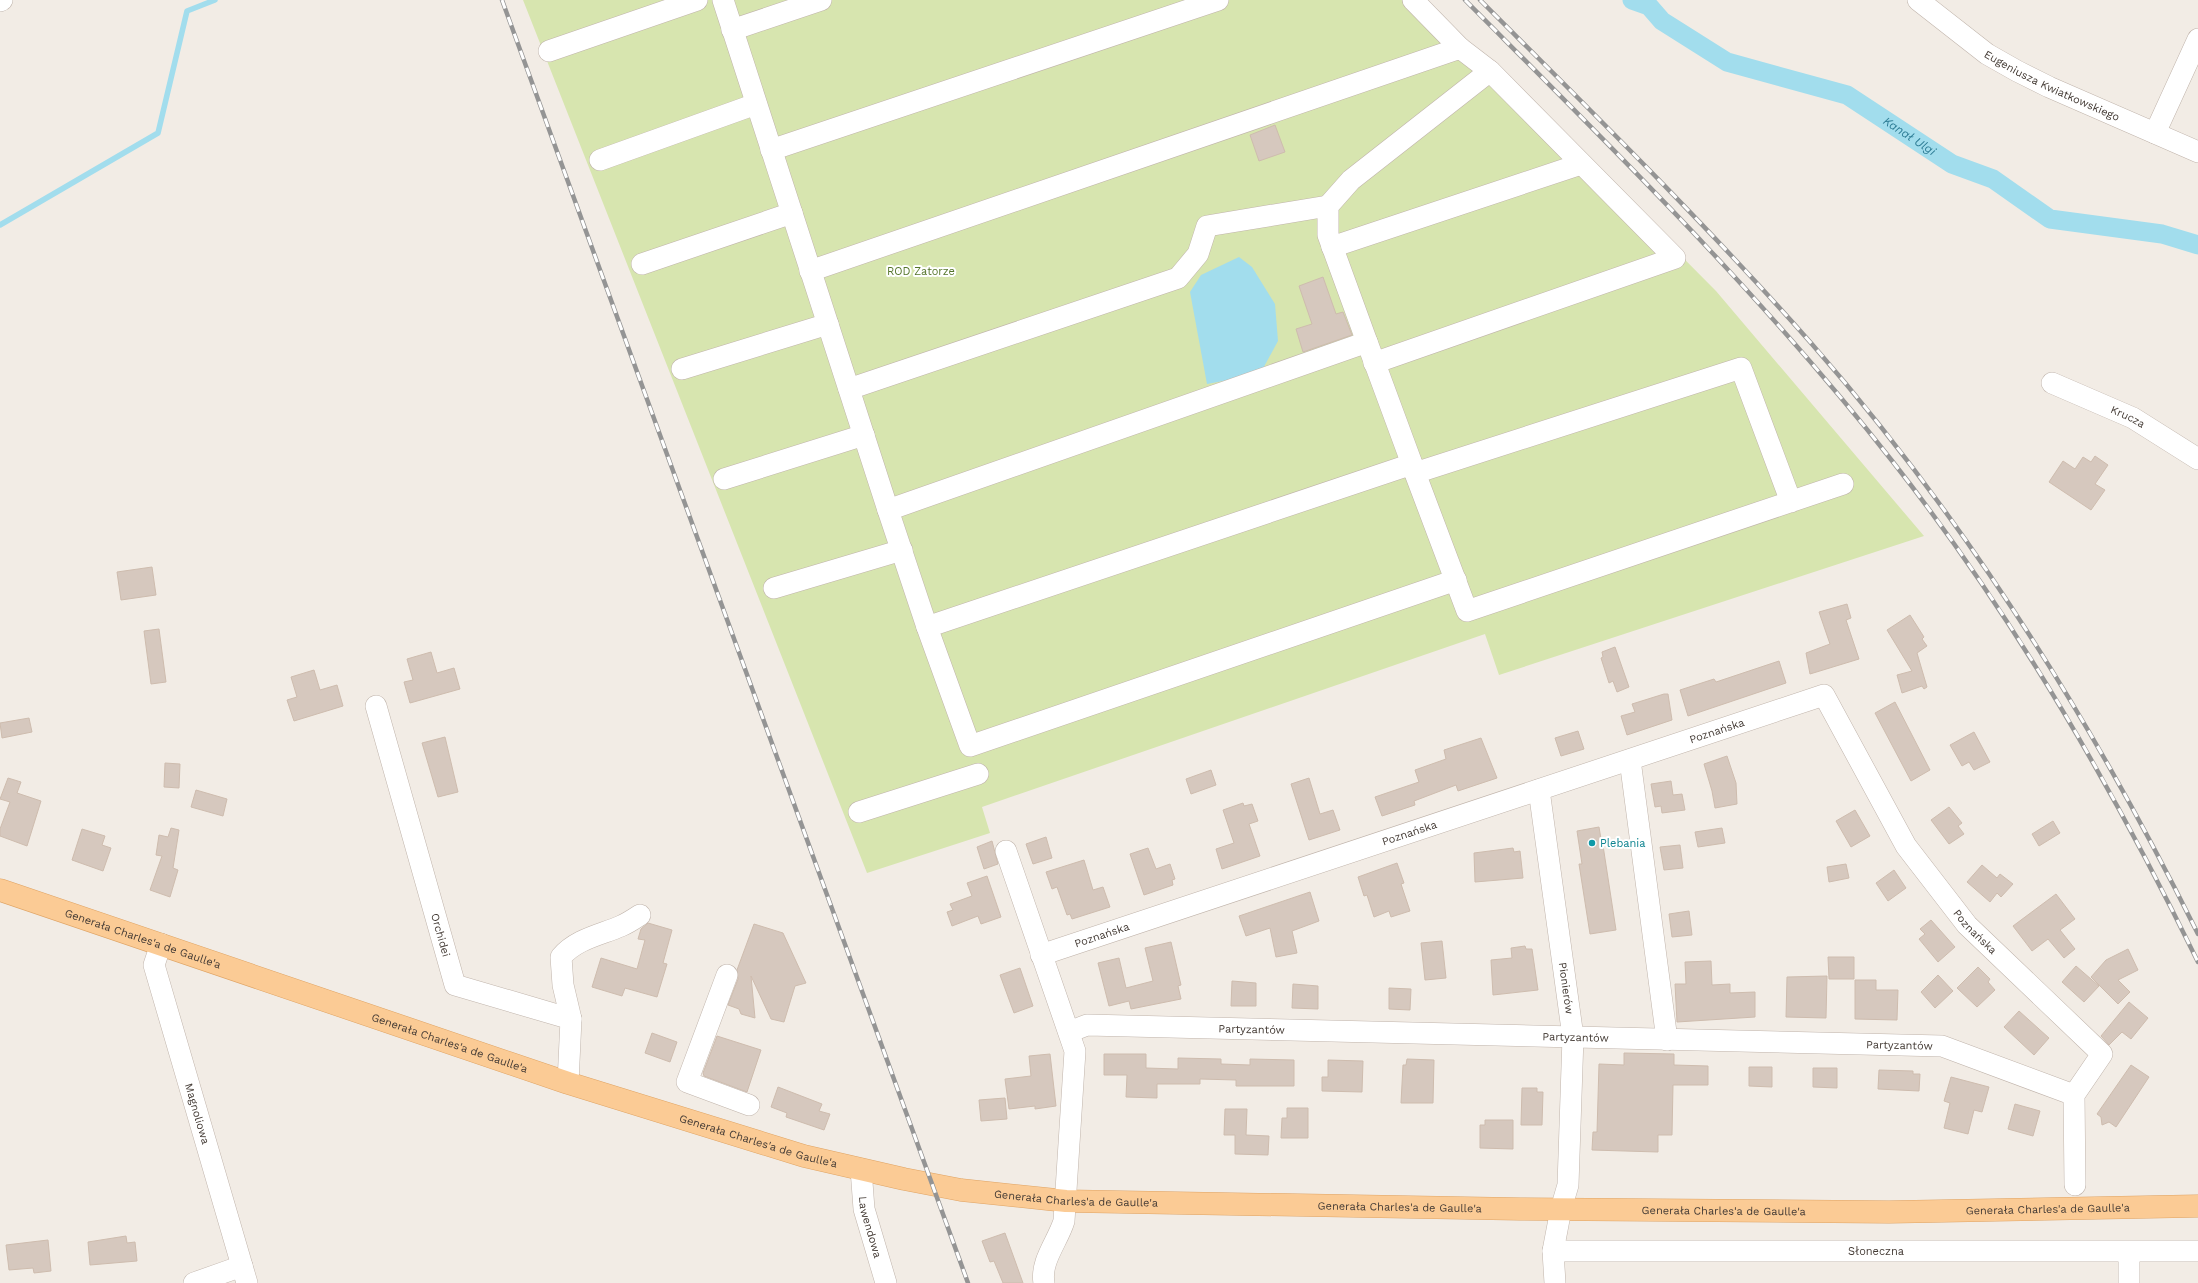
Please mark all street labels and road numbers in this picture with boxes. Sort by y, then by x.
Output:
street label: Eugeniusza Kwiatkowskiego [1982,47,2122,124]
street label: Krucza [2109,403,2148,431]
street label: Poznańska [1688,715,1746,746]
street label: Poznańska [1380,818,1438,848]
street label: Generała Charles'a de Gaulle'a [63,906,223,971]
street label: Poznańska [1951,907,2000,957]
street label: Orchidei [429,912,453,958]
street label: Poznańska [1073,920,1131,950]
street label: Pionierów [1556,961,1576,1015]
street label: Generała Charles'a de Gaulle'a [370,1010,530,1075]
street label: Partyzantów [1218,1022,1285,1036]
street label: Partyzantów [1542,1030,1609,1044]
street label: Partyzantów [1866,1038,1933,1052]
street label: Magnoliowa [182,1082,213,1146]
street label: Generała Charles'a de Gaulle'a [678,1111,839,1170]
street label: Generała Charles'a de Gaulle'a [993,1187,1158,1209]
street label: Lawendowa [857,1196,885,1259]
street label: Generała Charles'a de Gaulle'a [1318,1199,1482,1215]
street label: Generała Charles'a de Gaulle'a [1965,1201,2130,1217]
street label: Generała Charles'a de Gaulle'a [1642,1203,1806,1218]
street label: Słoneczna [1848,1245,1904,1258]

